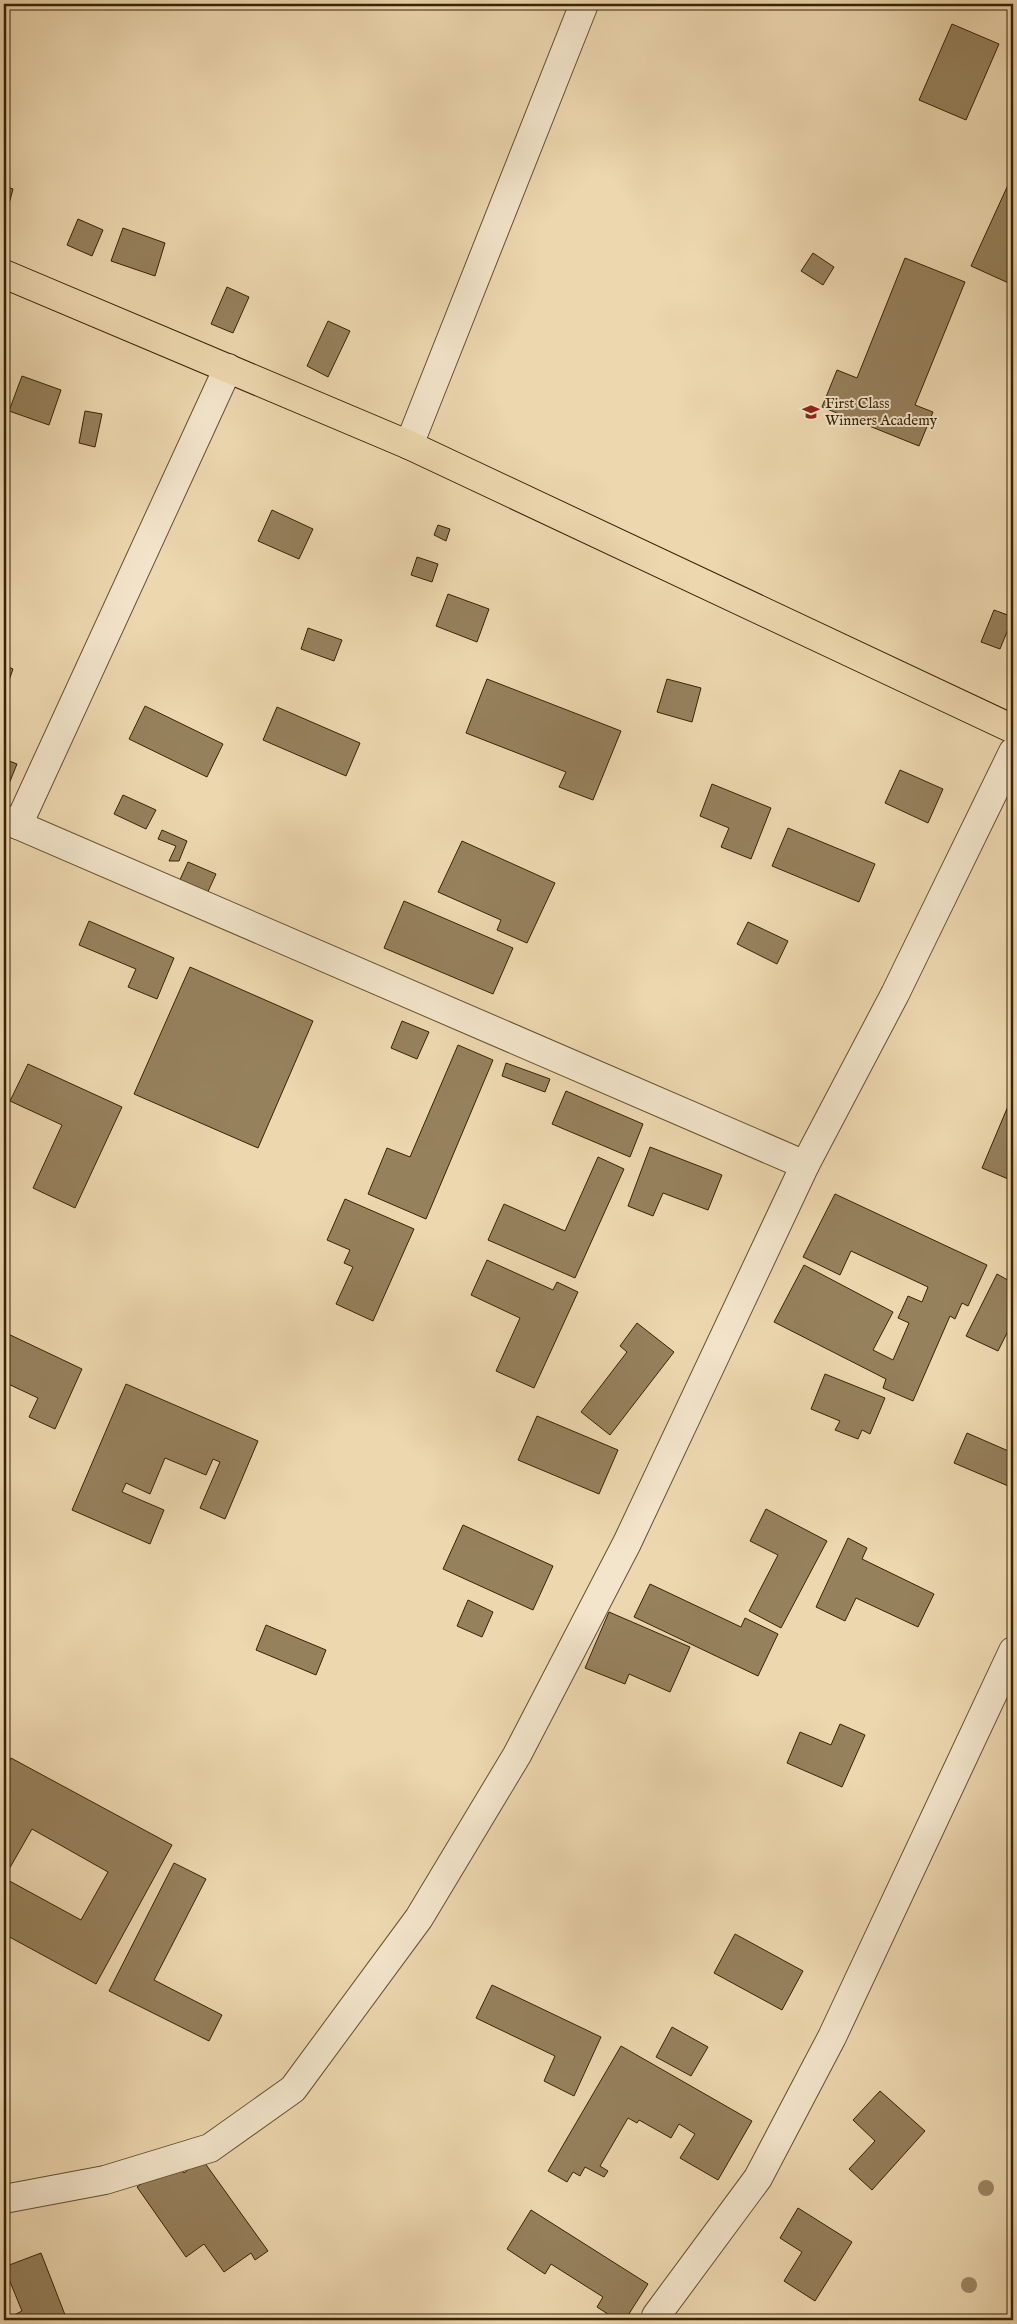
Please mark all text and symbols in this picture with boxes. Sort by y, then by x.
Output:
place label: First Class Winners Academy [825,394,938,430]
school or university icon: First Class Winners Academy [801,402,821,422]

